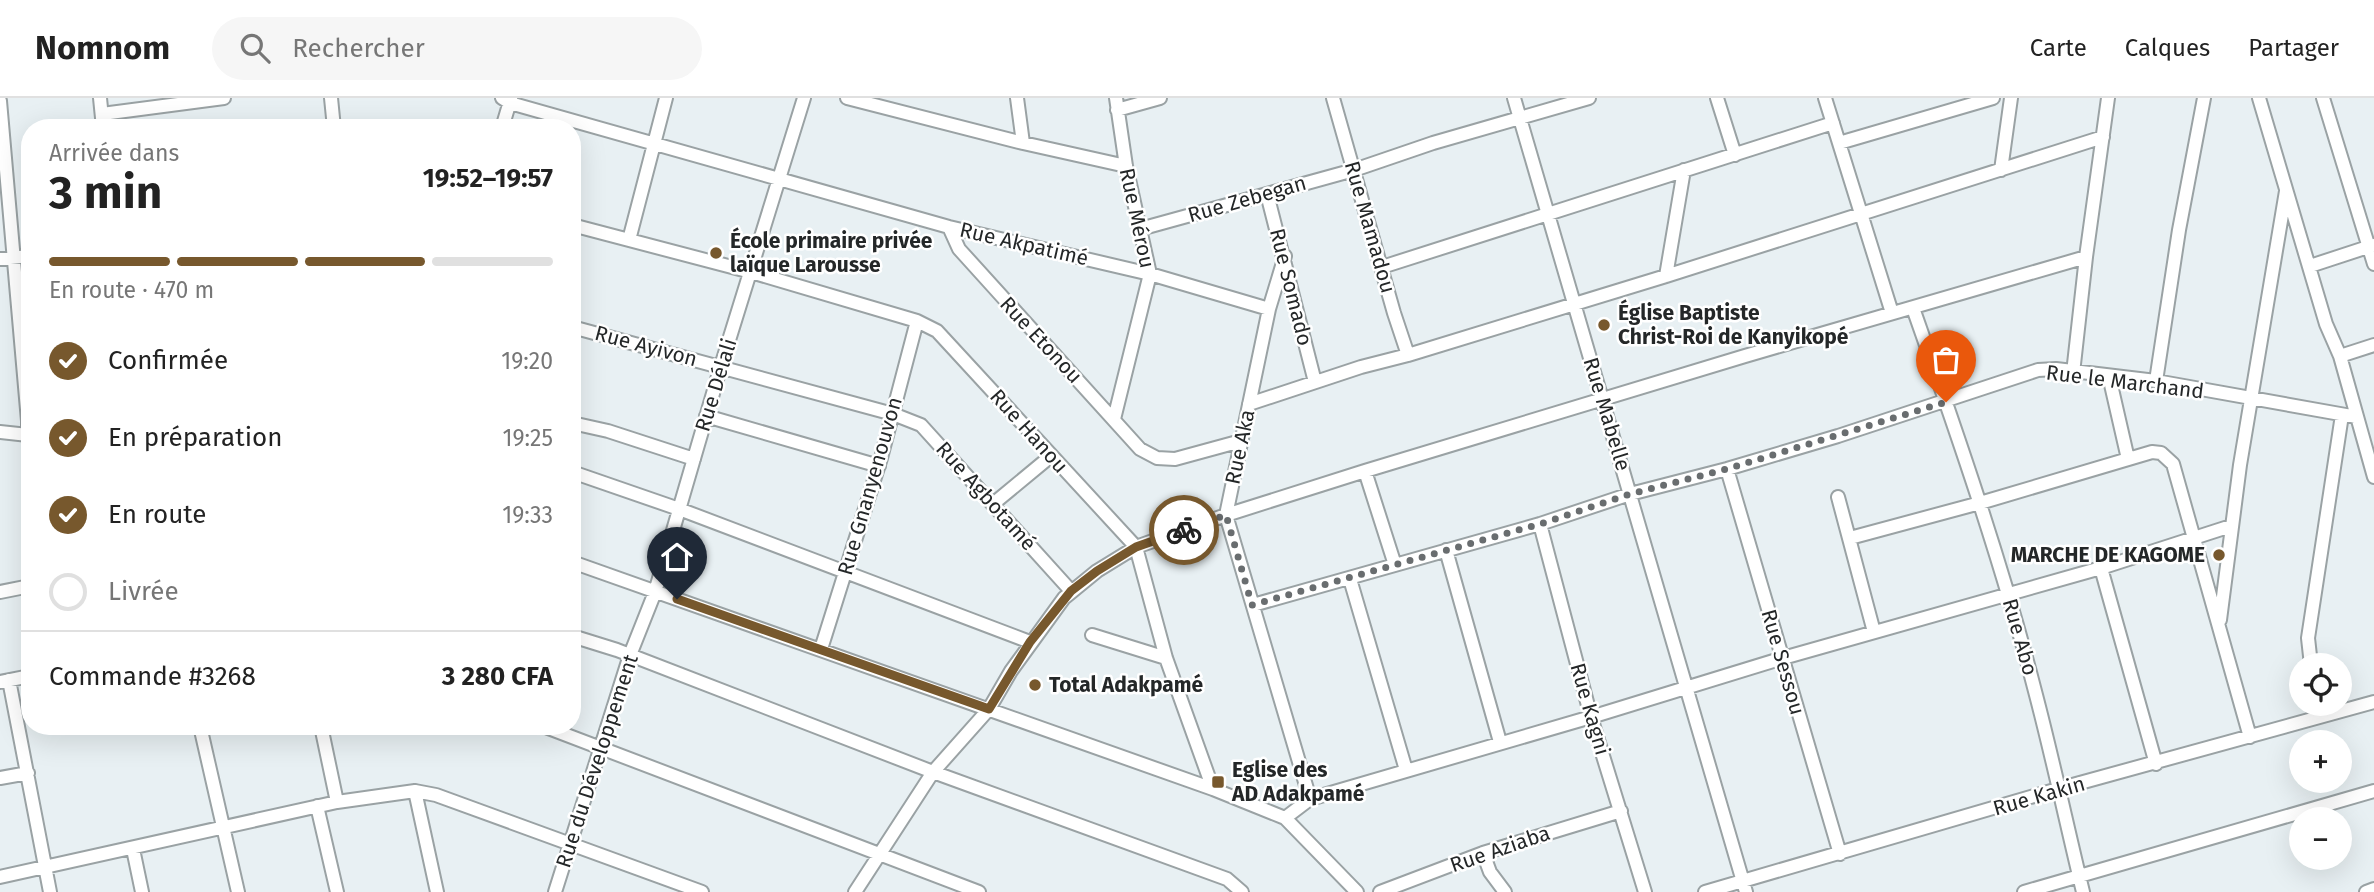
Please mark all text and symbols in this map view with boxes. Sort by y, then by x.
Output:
search box [212,17,702,80]
text: Nomnom [35,28,170,68]
icon: search [236,29,274,67]
text: Rechercher [292,33,425,64]
text: Carte [2030,34,2087,62]
text: Calques [2125,34,2210,62]
text: Partager [2248,34,2339,62]
text: Arrivée dans [49,139,179,167]
street label: Rue Mamadou [1339,158,1401,296]
text: 19:52–19:57 [423,163,553,194]
text: 3 min [49,165,162,220]
street label: Rue Mérou [1114,166,1160,270]
street label: Rue Zebegan [1185,170,1309,228]
street label: Rue Akpatimé [957,217,1091,271]
street label: Rue Somado [1264,226,1318,348]
place label: École primaire privée laïque Larousse [730,227,933,278]
marker: École primaire privée laïque Larousse [708,245,724,261]
text: En route · 470 m [49,276,214,304]
street label: Rue Etonou [994,291,1088,389]
place label: Église Baptiste Christ-Roi de Kanyikopé [1618,299,1849,350]
marker: Église Baptiste Christ-Roi de Kanyikopé [1596,317,1612,333]
street label: Rue Ayivon [592,320,700,372]
pin [1916,330,1976,402]
street label: Rue Délali [689,335,743,435]
icon: bag [1927,341,1965,379]
icon: check [49,342,87,380]
text: Confirmée [108,345,228,376]
text: 19:20 [501,347,553,375]
street label: Rue Mabelle [1577,354,1637,474]
street label: Rue le Marchand [2045,359,2205,405]
street label: Rue Hanou [984,383,1074,479]
street label: Rue Gnanyenouvon [832,394,908,578]
street label: Rue Aka [1219,407,1261,487]
icon: check [49,419,87,457]
text: En préparation [108,422,282,453]
text: 19:25 [503,424,553,452]
street label: Rue Agbotamé [930,436,1042,556]
courier [1149,495,1219,565]
icon: check [49,496,87,534]
text: En route [108,499,207,530]
text: 19:33 [502,501,553,529]
icon: bike [1165,511,1203,549]
pin [647,527,707,599]
icon: home [658,538,696,576]
place label: MARCHE DE KAGOME [2011,542,2205,568]
marker: MARCHE DE KAGOME [2211,547,2227,563]
text: Livrée [108,576,179,607]
street label: Rue Abo [1997,596,2043,678]
street label: Rue Sessou [1756,606,1810,718]
street label: Rue du Développement [550,651,644,871]
map controls [2289,653,2352,870]
button: locate [2289,653,2352,716]
street label: Rue Kagni [1564,660,1616,758]
text: Commande #3268 [49,661,256,692]
text: 3 280 CFA [442,661,553,692]
place label: Total Adakpamé [1049,672,1203,698]
marker: Total Adakpamé [1027,677,1043,693]
button: + [2289,730,2352,793]
place label: Eglise des AD Adakpamé [1231,757,1365,807]
street label: Rue Kakin [1990,770,2088,822]
marker: Eglise des AD Adakpamé [1210,774,1226,790]
button: − [2289,807,2352,870]
street label: Rue Aziaba [1447,820,1553,878]

